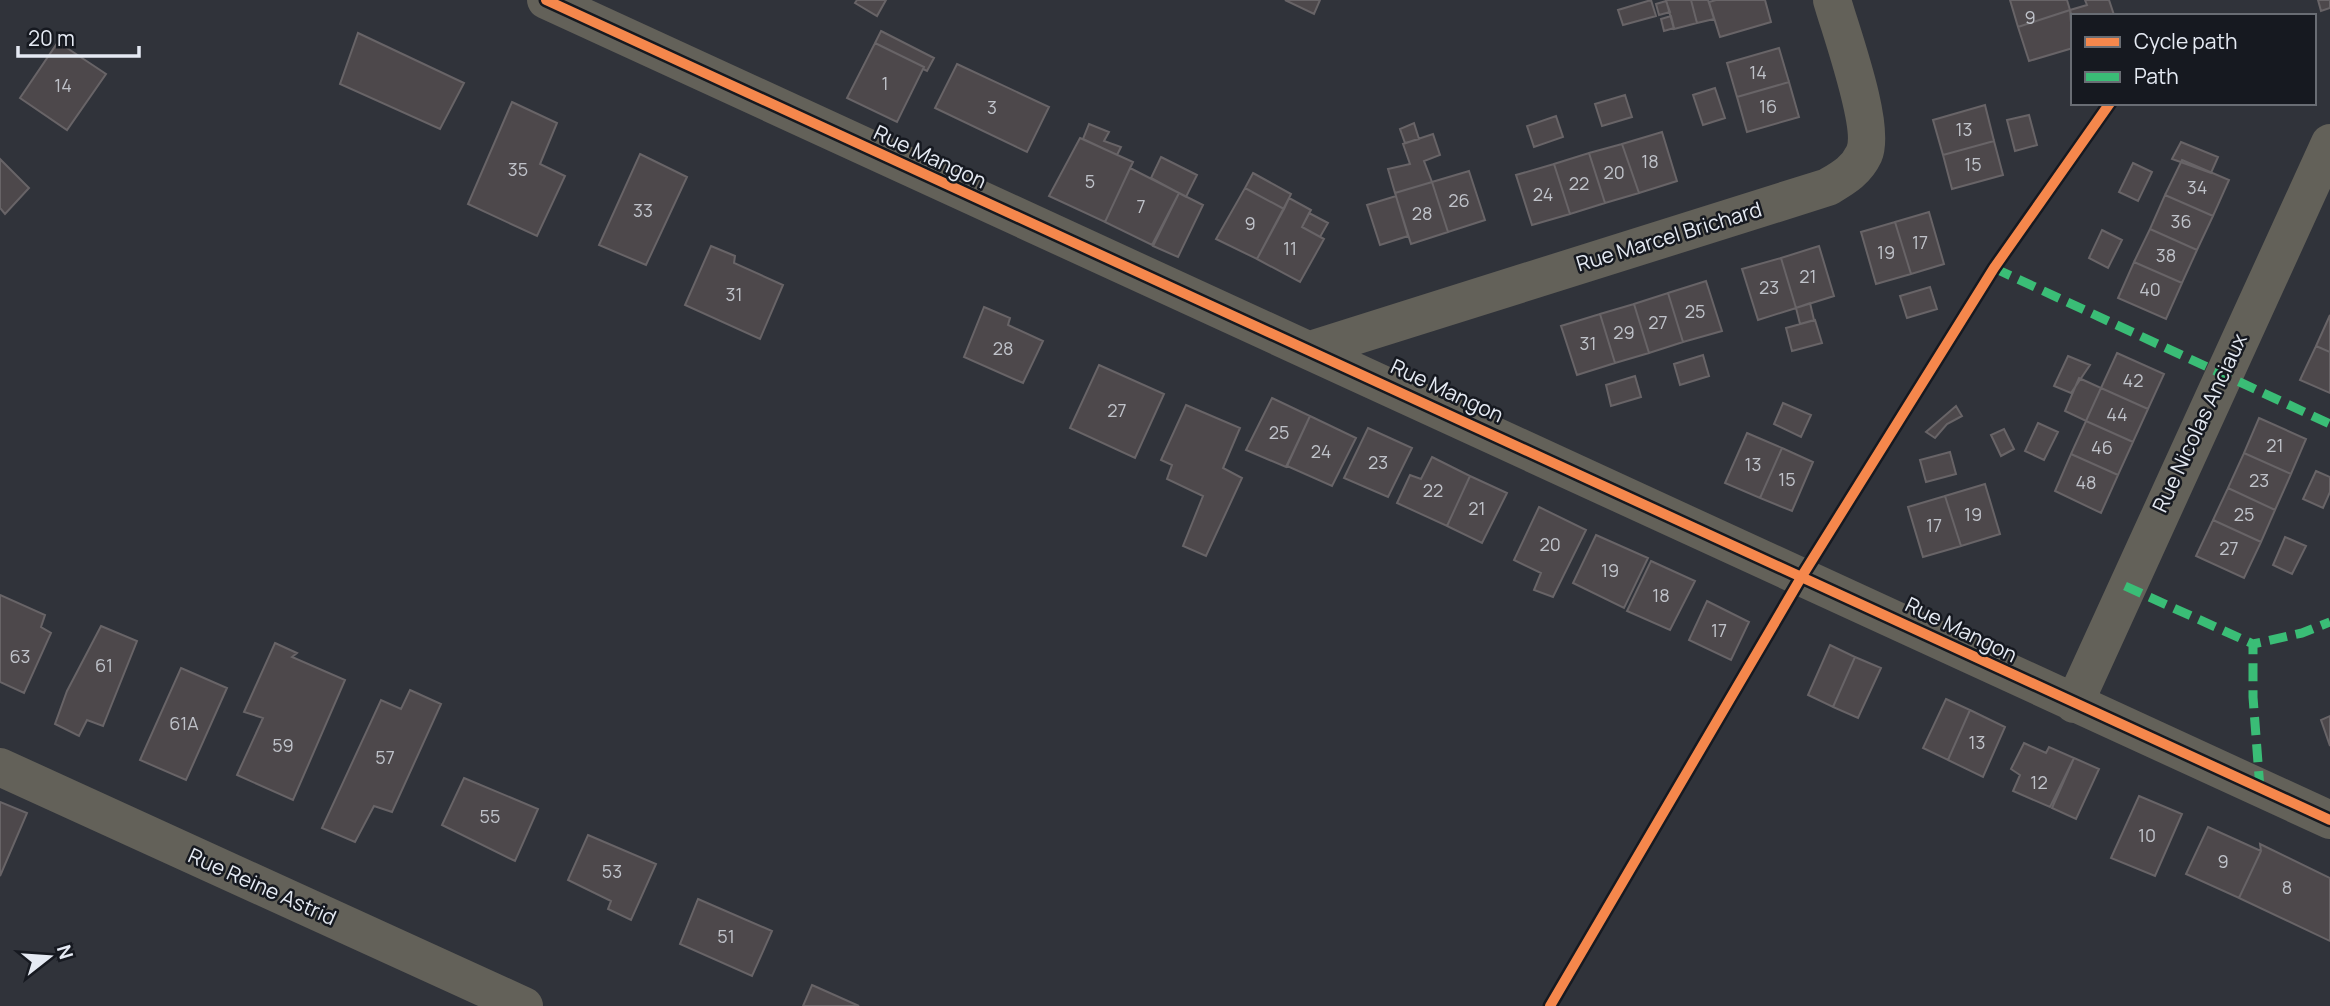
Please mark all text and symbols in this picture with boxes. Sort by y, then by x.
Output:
house number: 9 [2024,5,2036,29]
scale bar [18,14,138,58]
legend [2071,14,2316,105]
text: 20 m [28,24,75,52]
text: Cycle path [2134,27,2237,55]
house number: 14 [1749,60,1767,84]
text: Path [2134,62,2179,90]
house number: 1 [881,71,889,95]
house number: 14 [54,73,72,97]
house number: 16 [1759,94,1777,118]
house number: 3 [987,95,997,119]
house number: 13 [1956,117,1972,141]
street label: Rue Mangon [870,118,991,194]
house number: 18 [1641,149,1659,173]
house number: 15 [1964,152,1982,176]
house number: 35 [508,157,528,181]
house number: 20 [1603,160,1625,184]
house number: 5 [1085,169,1095,193]
house number: 22 [1569,171,1589,195]
house number: 34 [2187,175,2207,199]
house number: 24 [1533,182,1553,206]
house number: 26 [1448,188,1470,212]
house number: 7 [1136,194,1146,218]
street label: Rue Marcel Brichard [1573,195,1765,278]
house number: 33 [633,198,653,222]
house number: 28 [1412,201,1432,225]
house number: 36 [2170,209,2192,233]
house number: 9 [1244,211,1256,235]
house number: 17 [1912,230,1928,254]
house number: 11 [1283,236,1297,260]
house number: 19 [1877,240,1895,264]
house number: 38 [2156,243,2176,267]
house number: 21 [1799,264,1817,288]
house number: 23 [1759,275,1779,299]
house number: 40 [2139,277,2161,301]
house number: 31 [726,282,742,306]
house number: 25 [1685,299,1705,323]
house number: 27 [1648,310,1668,334]
house number: 29 [1613,320,1635,344]
street label: Rue Nicolas Anciaux [2145,329,2253,516]
house number: 31 [1580,331,1596,355]
house number: 28 [993,336,1013,360]
street label: Rue Mangon [1387,352,1508,428]
house number: 42 [2123,368,2143,392]
house number: 27 [1107,398,1127,422]
house number: 44 [2106,402,2128,426]
house number: 25 [1269,420,1289,444]
house number: 21 [2266,433,2284,457]
house number: 46 [2091,435,2113,459]
house number: 24 [1311,439,1331,463]
house number: 23 [1368,450,1388,474]
house number: 13 [1745,452,1761,476]
house number: 15 [1778,467,1796,491]
house number: 23 [2249,468,2269,492]
house number: 48 [2075,470,2097,494]
house number: 22 [1423,478,1443,502]
house number: 21 [1468,496,1486,520]
house number: 19 [1964,502,1982,526]
house number: 25 [2234,502,2254,526]
house number: 17 [1926,513,1942,537]
house number: 20 [1539,532,1561,556]
house number: 27 [2219,536,2239,560]
house number: 19 [1601,558,1619,582]
house number: 18 [1652,583,1670,607]
street label: Rue Mangon [1901,590,2022,668]
house number: 17 [1711,618,1727,642]
house number: 63 [9,644,31,668]
house number: 61 [95,653,113,677]
house number: 61A [169,711,199,735]
house number: 13 [1969,730,1985,754]
house number: 59 [272,733,294,757]
house number: 57 [375,745,395,769]
house number: 12 [2030,770,2048,794]
house number: 55 [480,804,500,828]
house number: 10 [2138,823,2156,847]
street label: Rue Reine Astrid [184,841,341,931]
house number: 9 [2217,849,2229,873]
house number: 53 [602,859,622,883]
house number: 8 [2282,875,2292,899]
north arrow [14,922,84,992]
house number: 51 [717,924,735,948]
text: N [51,942,80,962]

